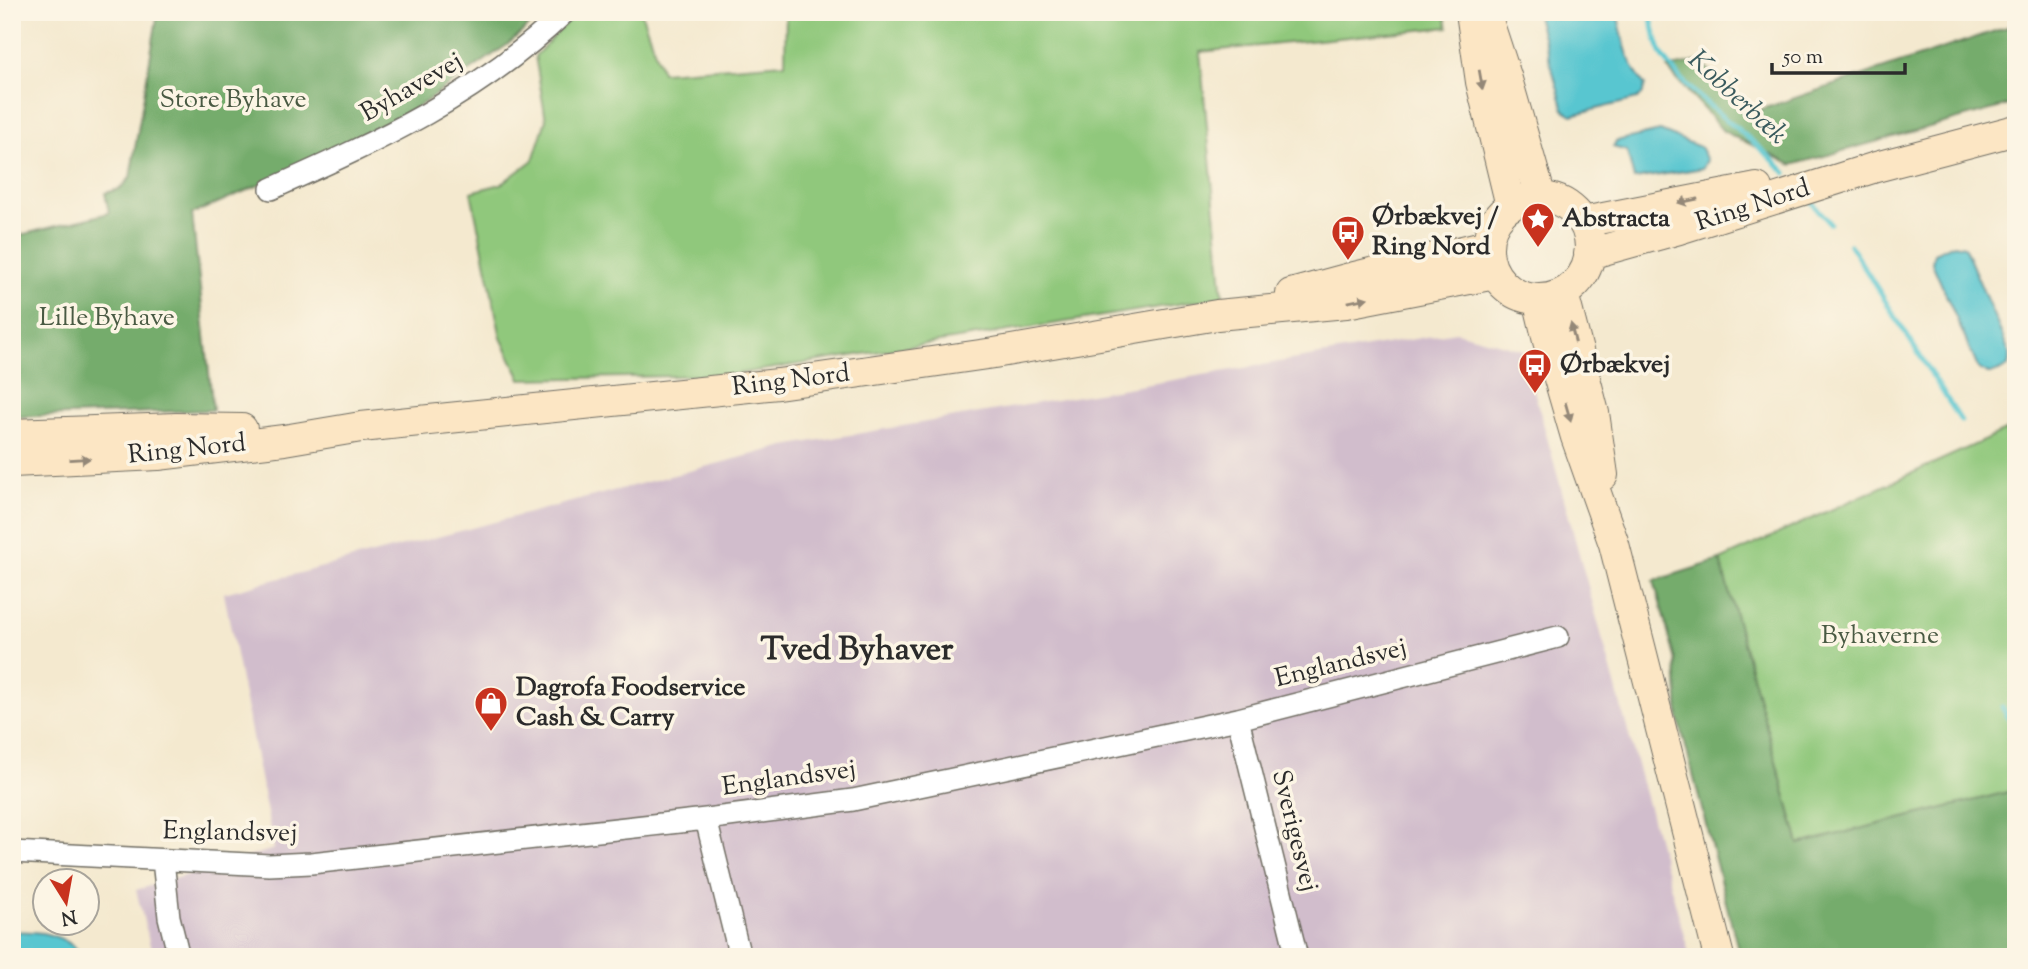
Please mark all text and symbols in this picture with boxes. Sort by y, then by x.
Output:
scale bar [1772,32,1906,76]
water label: Kobberbæk [1678,41,1796,155]
text: 50 m [1782,43,1823,73]
street label: Byhavevej [354,44,470,132]
one-way arrow [1476,69,1487,91]
park label: Store Byhave [159,82,307,119]
street label: Ring Nord [1691,170,1815,242]
one-way arrow [1677,195,1699,206]
place label: Ørbækvej / Ring Nord [1372,199,1499,266]
place icon: Abstracta [1519,200,1557,249]
place label: Abstracta [1562,201,1670,238]
bus stop icon: Ørbækvej / Ring Nord [1329,213,1367,262]
one-way arrow [1347,295,1369,306]
park label: Lille Byhave [39,300,175,337]
one-way arrow [1567,322,1578,344]
bus stop icon: Ørbækvej [1516,346,1554,395]
place label: Ørbækvej [1560,347,1670,384]
street label: Ring Nord [730,355,852,407]
one-way arrow [1564,402,1574,423]
street label: Ring Nord [126,425,248,475]
one-way arrow [70,453,92,464]
park label: Byhaverne [1821,618,1939,655]
district label: Tved Byhaver [761,627,954,675]
street label: Englandsvej [1271,630,1411,698]
place label: Dagrofa Foodservice Cash & Carry [516,670,745,737]
shop icon: Dagrofa Foodservice Cash & Carry [472,684,510,733]
street label: Englandsvej [720,751,858,807]
street label: Sverigesvej [1261,766,1327,896]
street label: Englandsvej [162,813,298,853]
north arrow [32,867,102,937]
text: N [59,902,79,931]

